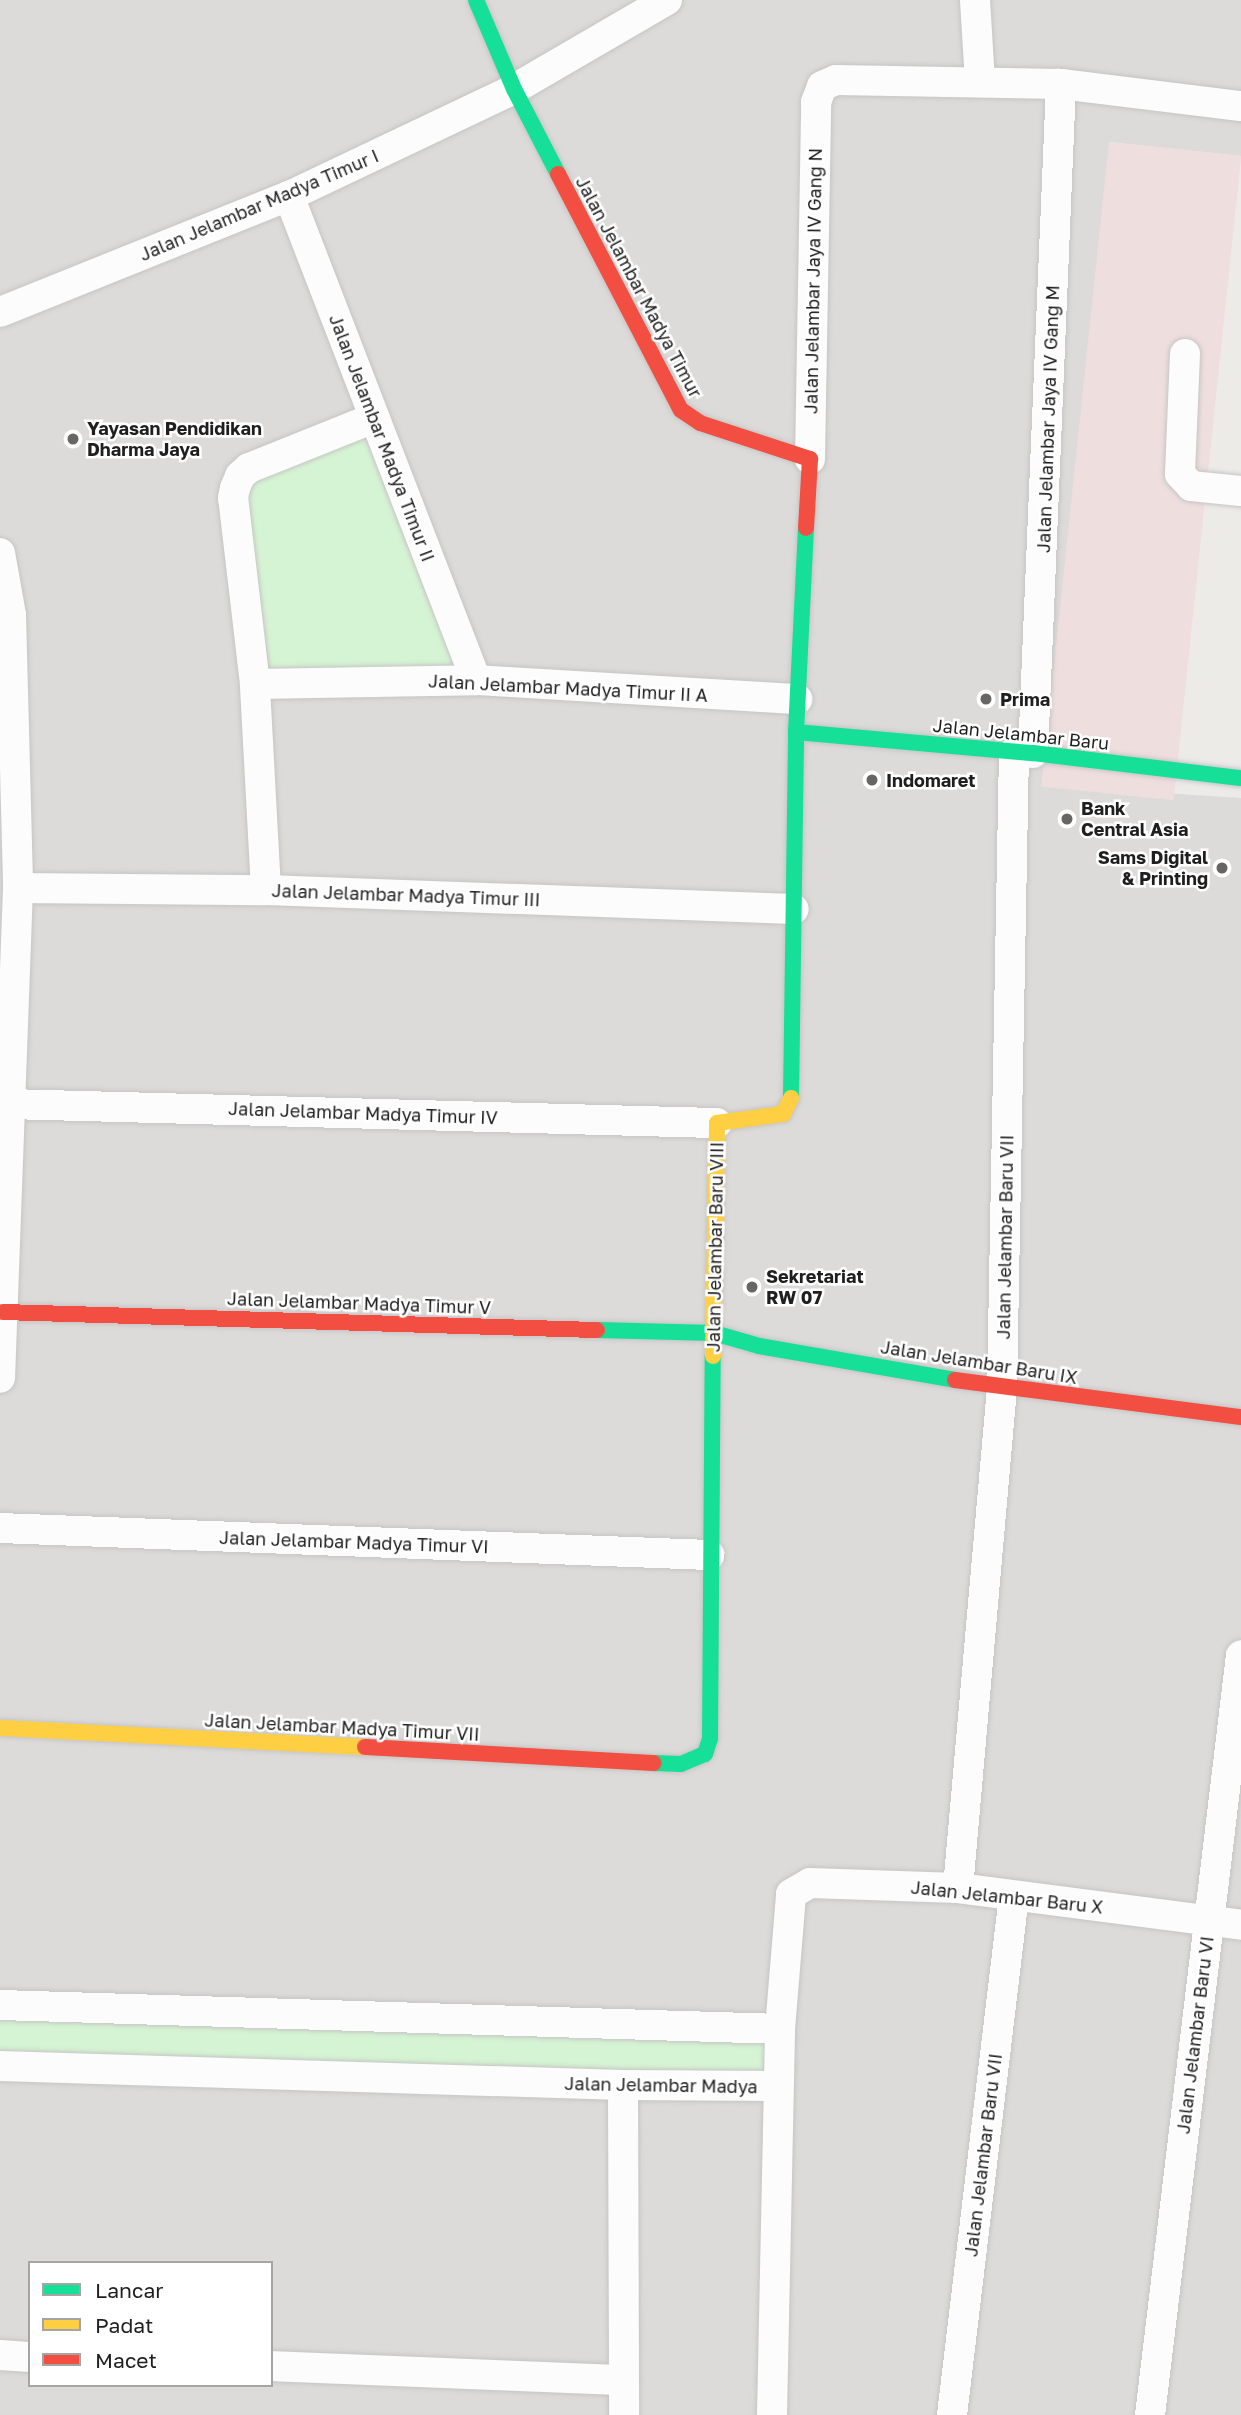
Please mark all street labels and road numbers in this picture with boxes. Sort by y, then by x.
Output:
street label: Jalan Jelambar Madya Timur I [136,145,382,265]
street label: Jalan Jelambar Jaya IV Gang N [800,148,826,414]
street label: Jalan Jelambar Madya Timur [571,173,707,401]
street label: Jalan Jelambar Jaya IV Gang M [1033,285,1063,553]
street label: Jalan Jelambar Madya Timur II [325,311,439,565]
street label: Jalan Jelambar Madya Timur II A [428,670,708,706]
street label: Jalan Jelambar Baru [932,714,1110,754]
street label: Jalan Jelambar Madya Timur III [271,880,541,910]
street label: Jalan Jelambar Madya Timur IV [228,1098,498,1128]
street label: Jalan Jelambar Baru VII [992,1134,1018,1340]
street label: Jalan Jelambar Baru VIII [702,1142,728,1352]
street label: Jalan Jelambar Madya Timur V [227,1288,491,1318]
street label: Jalan Jelambar Baru IX [879,1336,1079,1388]
street label: Jalan Jelambar Madya Timur VI [219,1527,489,1557]
street label: Jalan Jelambar Madya Timur VII [204,1709,480,1745]
street label: Jalan Jelambar Baru X [910,1876,1104,1918]
street label: Jalan Jelambar Baru VI [1172,1935,1218,2135]
street label: Jalan Jelambar Baru VII [960,2052,1006,2258]
street label: Jalan Jelambar Madya [564,2073,758,2097]

